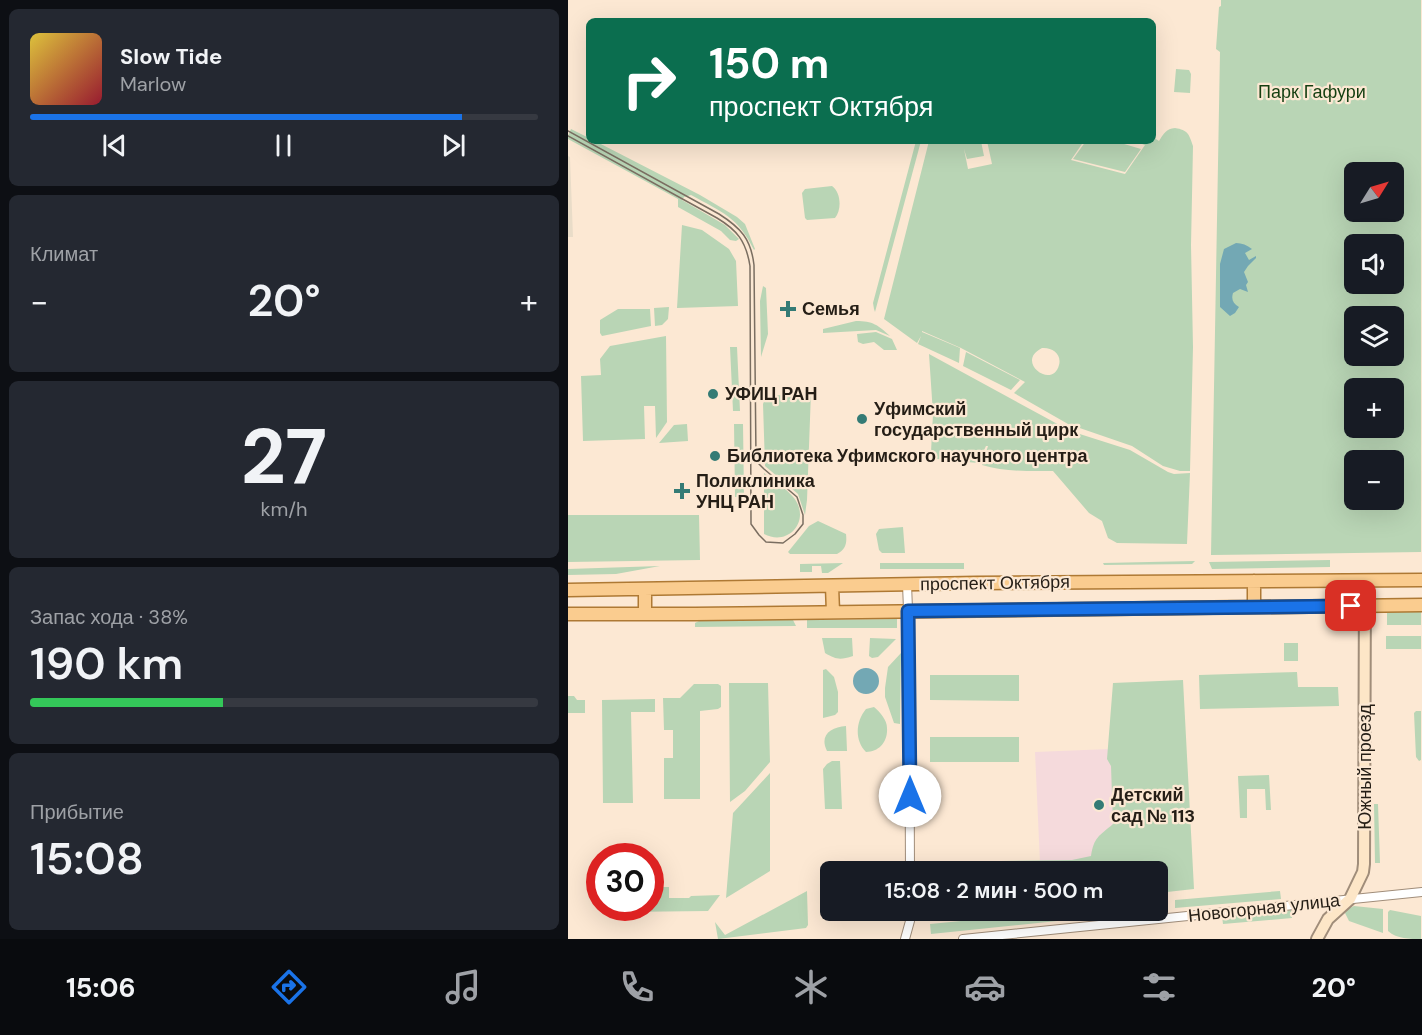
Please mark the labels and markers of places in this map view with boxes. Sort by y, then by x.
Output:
place label: Семья [802,297,860,321]
marker: Семья [779,300,797,318]
place label: УФИЦ РАН [725,382,818,406]
marker: УФИЦ РАН [706,387,720,401]
place label: Уфимский государственный цирк [874,397,1079,442]
marker: Уфимский государственный цирк [855,412,869,426]
place label: Библиотека Уфимского научного центра [727,444,1089,468]
marker: Библиотека Уфимского научного центра [708,449,722,463]
place label: Поликлиника УНЦ РАН [696,469,816,514]
marker: Поликлиника УНЦ РАН [673,482,691,500]
pin [1325,580,1376,631]
place label: Детский сад № 113 [1111,783,1195,828]
marker: Детский сад № 113 [1092,798,1106,812]

